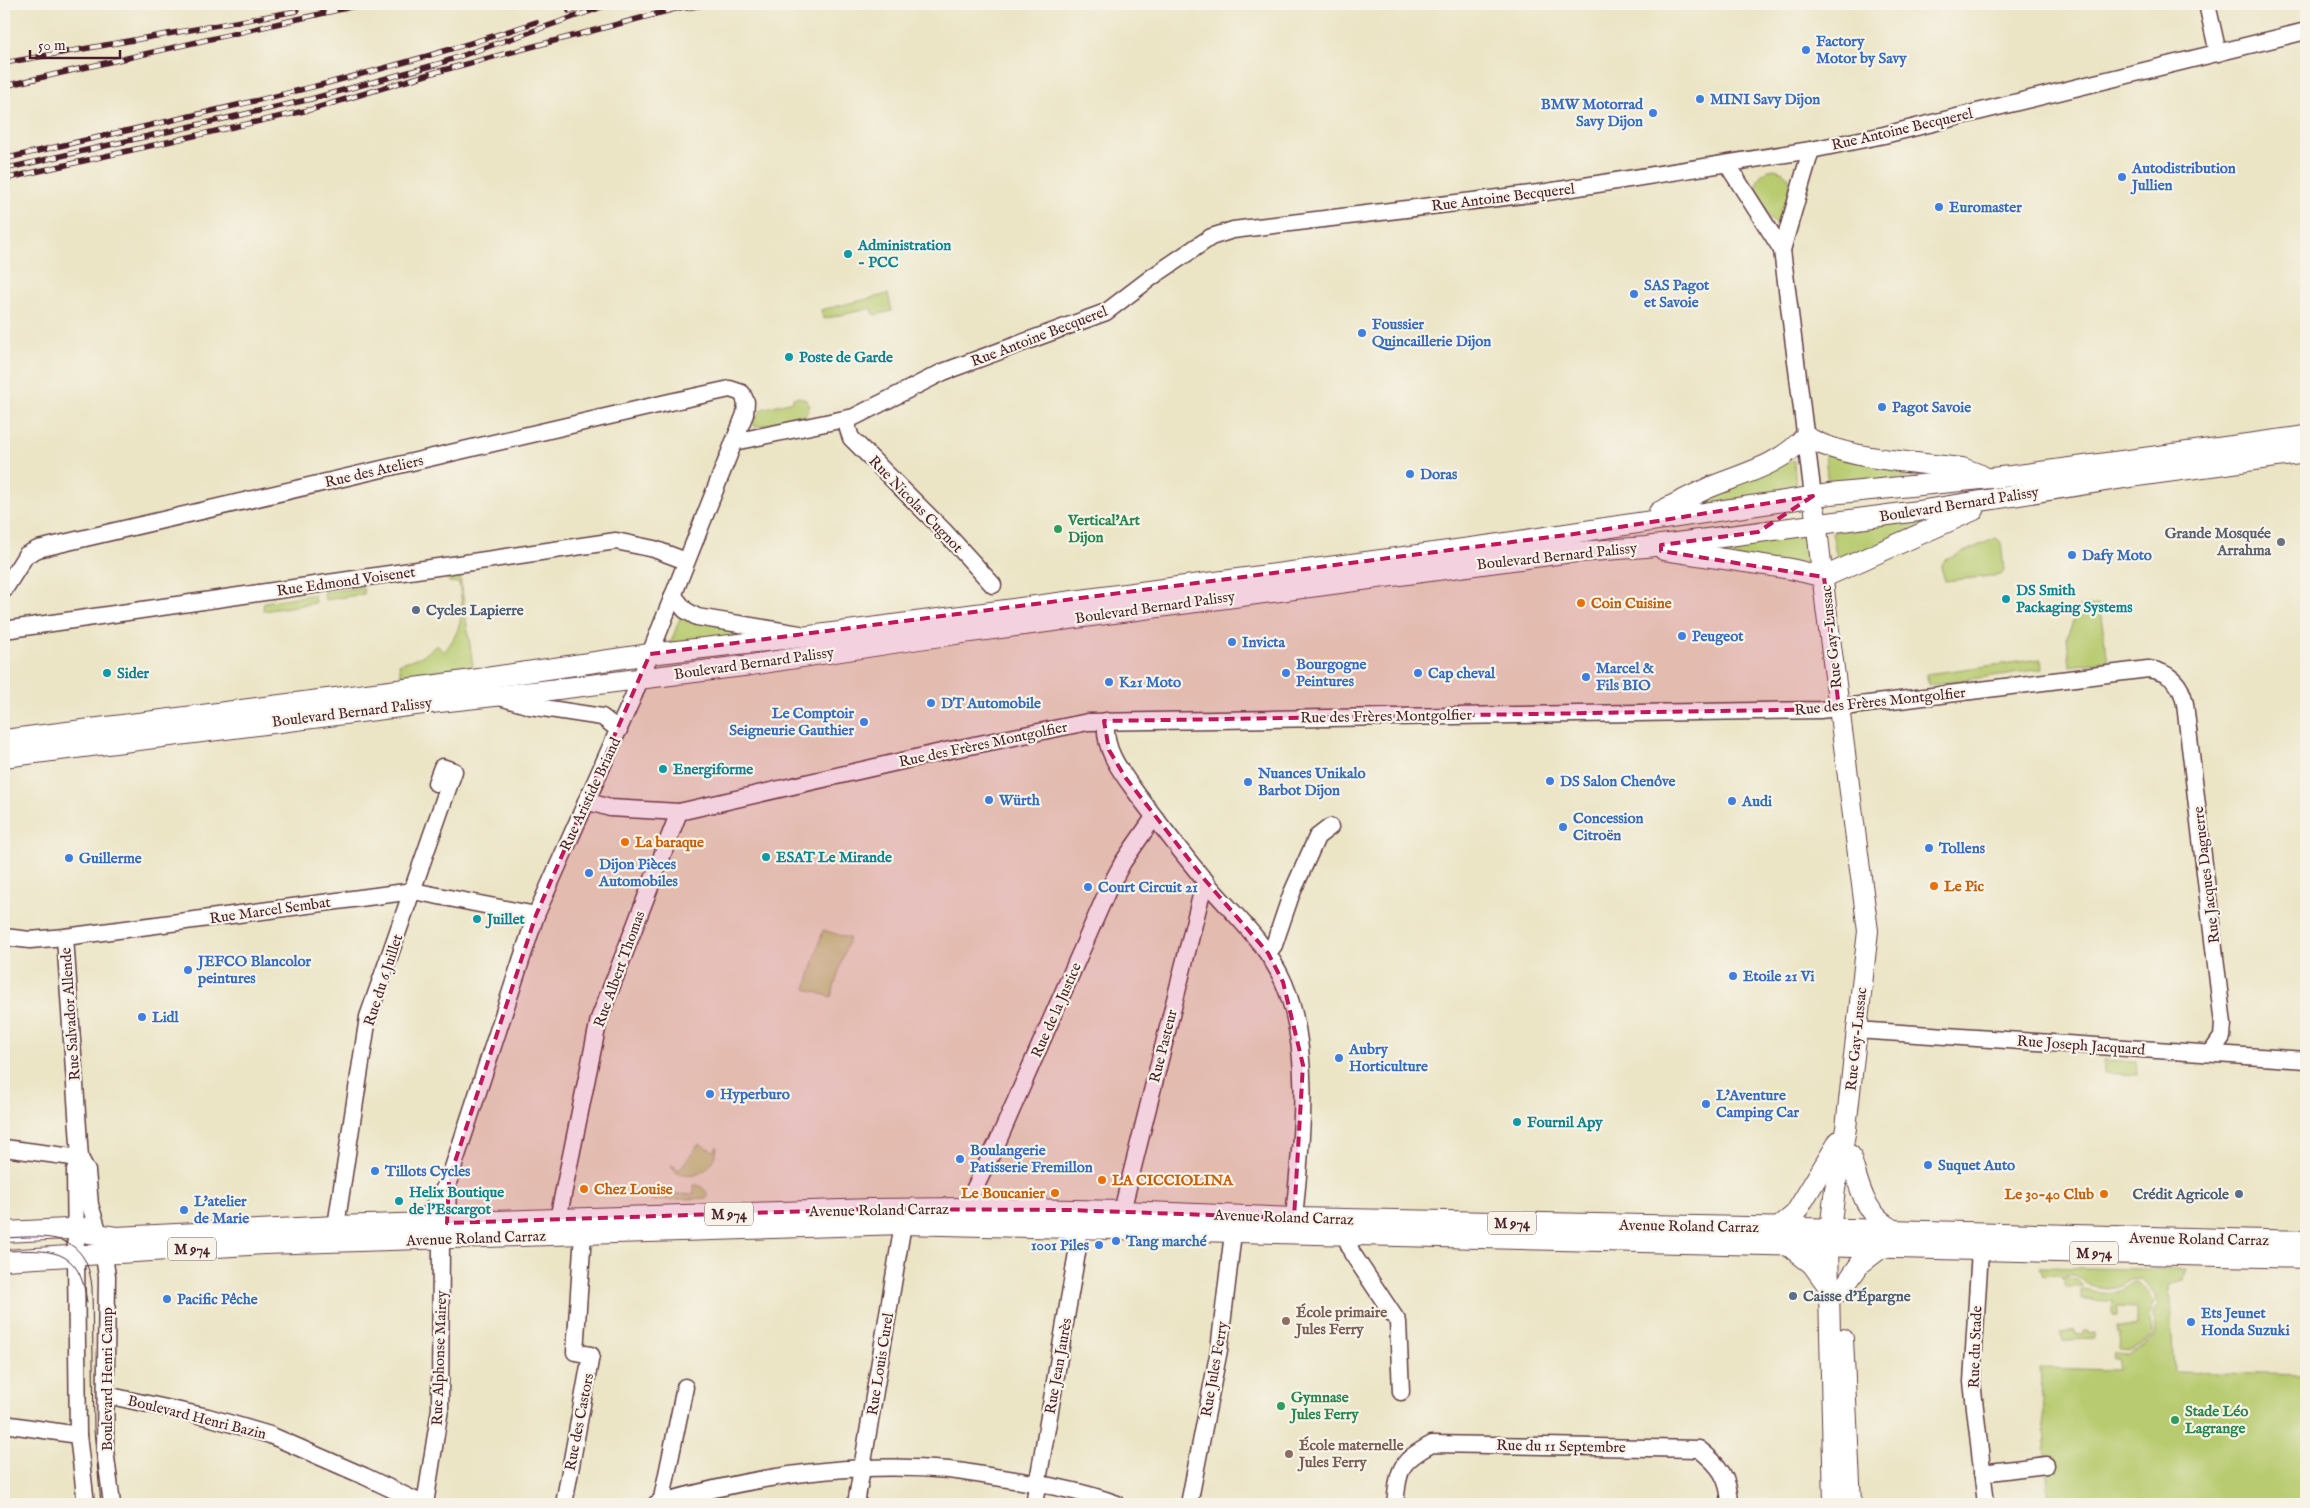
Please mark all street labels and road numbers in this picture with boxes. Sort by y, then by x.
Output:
street label: Rue Antoine Becquerel [1830,104,1976,155]
street label: Rue Antoine Becquerel [1430,179,1577,216]
street label: Rue Antoine Becquerel [968,301,1111,371]
street label: Rue des Ateliers [323,451,425,492]
street label: Rue Nicolas Cugnot [865,452,967,557]
street label: Boulevard Bernard Palissy [1878,482,2041,526]
street label: Boulevard Bernard Palissy [1476,539,1639,574]
street label: Rue Edmond Voisenet [276,562,417,601]
street label: Rue Gay-Lussac [1817,584,1846,690]
street label: Boulevard Bernard Palissy [1074,587,1237,628]
street label: Boulevard Bernard Palissy [673,643,836,684]
street label: Rue des Frères Montgolfier [1794,683,1967,720]
street label: Boulevard Bernard Palissy [271,693,434,732]
street label: Rue des Frères Montgolfier [1300,705,1473,727]
street label: Rue des Frères Montgolfier [897,717,1070,772]
street label: Rue Aristide Briand [556,733,626,854]
street label: Rue Jacques Daguerre [2189,805,2224,944]
street label: Rue Marcel Sembat [208,893,332,928]
street label: Rue Albert Thomas [590,908,649,1030]
street label: Rue du 6 Juillet [360,932,407,1029]
street label: Rue Salvador Allende [56,947,85,1081]
street label: Rue de la Justice [1027,959,1086,1061]
street label: Rue Gay-Lussac [1842,986,1871,1092]
street label: Rue Pasteur [1145,1007,1182,1085]
street label: Rue Joseph Jacquard [2016,1032,2147,1060]
street label: Avenue Roland Carraz [808,1200,949,1221]
road number: M 974 [705,1202,753,1226]
street label: Avenue Roland Carraz [1213,1206,1354,1229]
road number: M 974 [1488,1212,1536,1234]
street label: Avenue Roland Carraz [1618,1216,1759,1237]
street label: Avenue Roland Carraz [405,1227,546,1250]
street label: Avenue Roland Carraz [2128,1229,2269,1250]
road number: M 974 [168,1238,216,1260]
road number: M 974 [2070,1242,2118,1264]
street label: Rue Alphonse Mairey [428,1289,451,1426]
street label: Rue du Stade [1965,1305,1986,1389]
street label: Boulevard Henri Camp [98,1307,117,1451]
street label: Rue Louis Curel [863,1311,898,1417]
street label: Rue Jean Jaurès [1041,1317,1076,1416]
street label: Rue Jules Ferry [1197,1319,1232,1418]
street label: Rue des Castors [561,1372,598,1473]
street label: Boulevard Henri Bazin [126,1391,268,1444]
street label: Rue du 11 Septembre [1496,1436,1626,1457]

